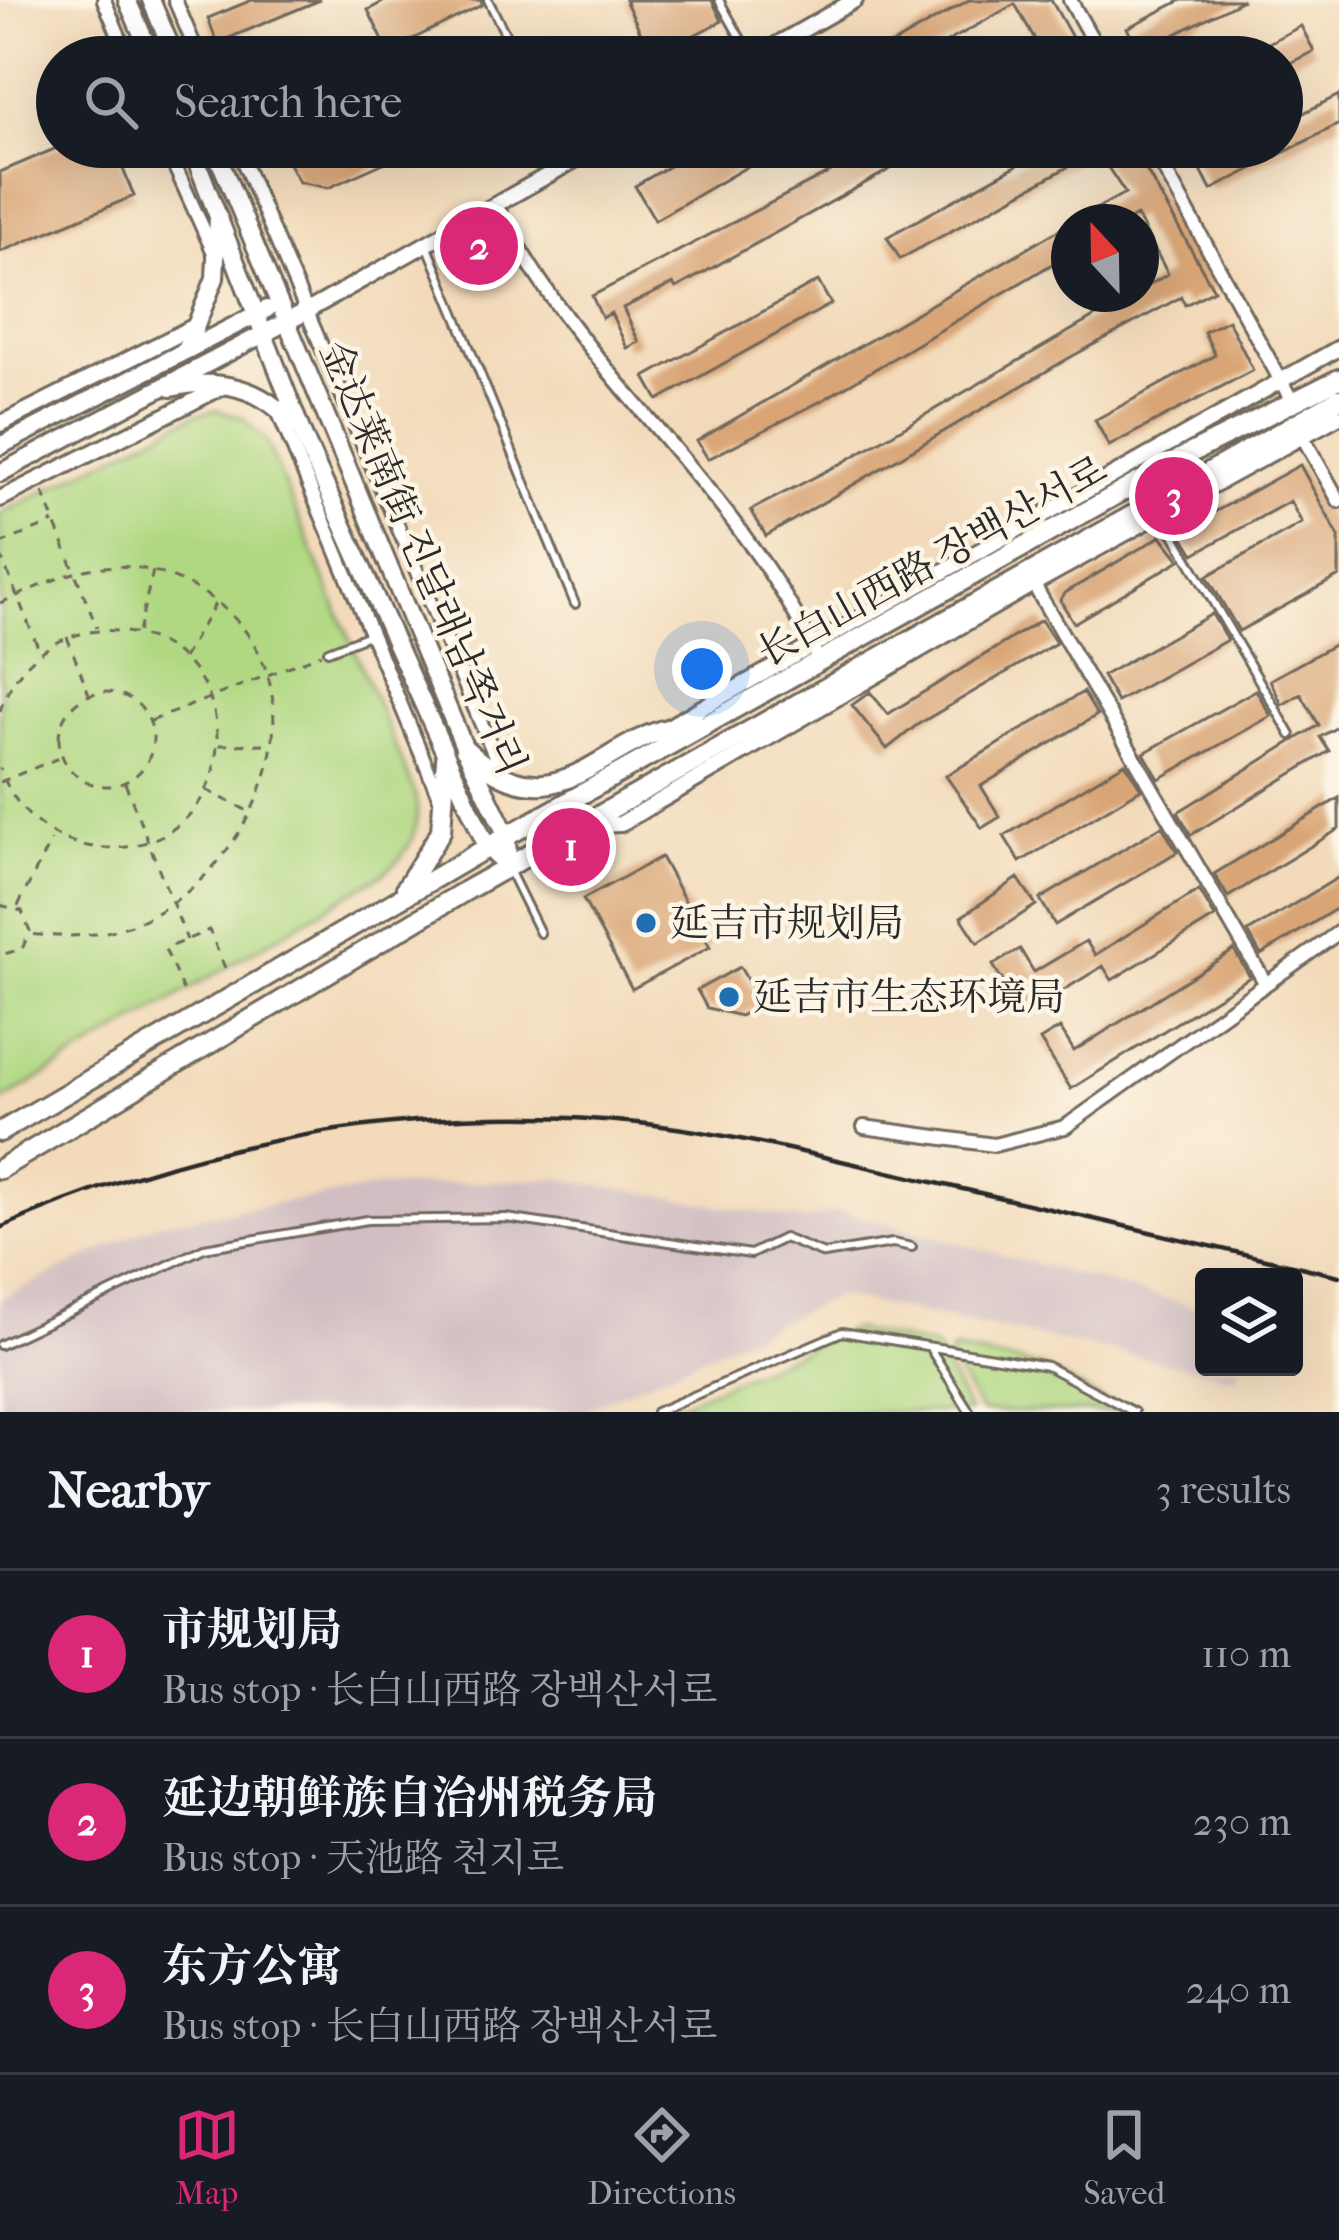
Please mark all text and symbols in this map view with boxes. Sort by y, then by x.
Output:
search box [36,36,1303,168]
icon: search [78,69,144,135]
text: Search here [174,76,402,129]
pin: 2 [440,201,518,291]
north arrow [1051,204,1159,312]
street label: 金达莱南街 진달래남쪽거리 [311,334,535,782]
street label: 长白山西路 장백산서로 [750,446,1114,676]
pin: 3 [1135,451,1213,541]
your location [672,639,732,699]
pin: 1 [532,802,610,892]
place label: 延吉市规划局 [670,900,904,946]
marker: 延吉市规划局 [633,910,659,936]
place label: 延吉市生态环境局 [753,974,1065,1020]
marker: 延吉市生态环境局 [716,984,742,1010]
map controls [1195,1268,1303,1376]
button: layers [1195,1268,1303,1376]
text: Nearby [48,1460,209,1520]
text: 3 results [1156,1467,1291,1513]
text: 市规划局 [162,1604,342,1657]
text: 1 [80,1631,94,1677]
text: 110 m [1201,1631,1291,1677]
text: Bus stop · 长白山西路 장백산서로 [162,1667,718,1713]
text: 延边朝鲜族自治州税务局 [162,1772,657,1825]
text: 2 [77,1799,97,1845]
text: 230 m [1193,1799,1291,1845]
text: Bus stop · 天池路 천지로 [162,1835,564,1881]
text: 东方公寓 [162,1940,342,1993]
text: 3 [79,1967,95,2013]
text: 240 m [1186,1967,1291,2013]
text: Bus stop · 长白山西路 장백산서로 [162,2003,718,2049]
tab: Map [174,2102,240,2213]
tab: Directions [587,2102,736,2213]
tab: Saved [1083,2102,1165,2213]

